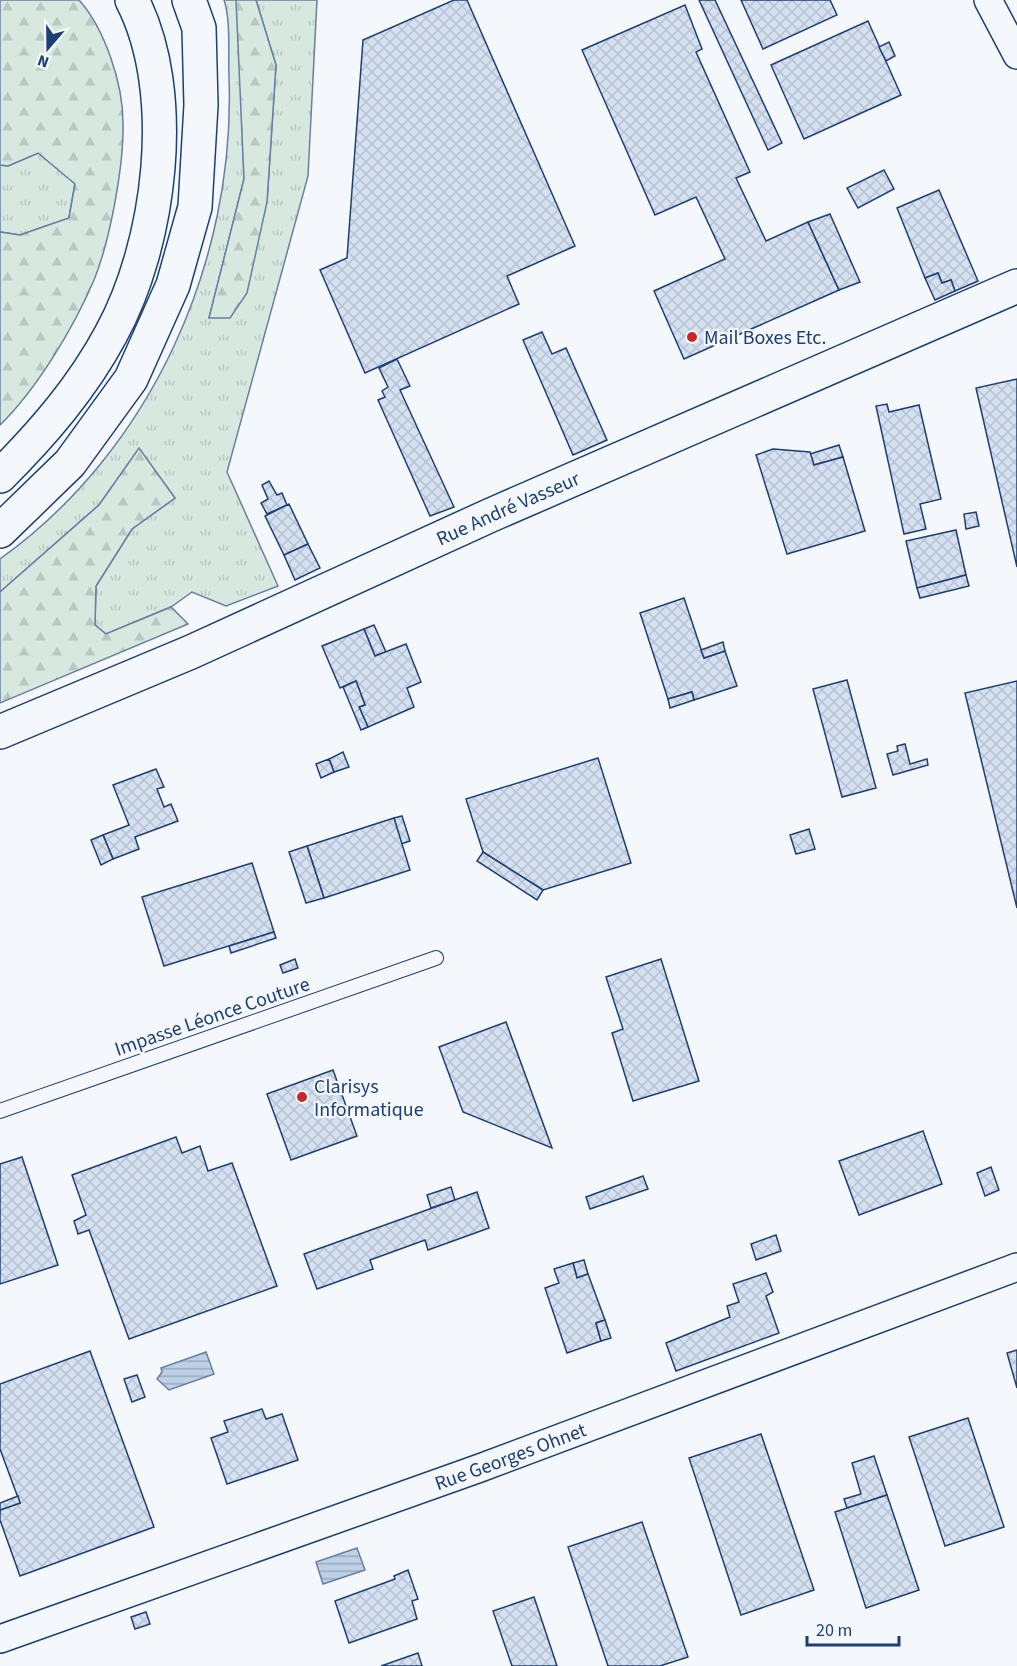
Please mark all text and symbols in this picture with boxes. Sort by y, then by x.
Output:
north arrow [18,18,78,78]
text: N [34,49,52,73]
place label: Mail Boxes Etc. [704,324,826,352]
marker: Mail Boxes Etc. [685,330,699,344]
street label: Rue André Vasseur [432,465,584,553]
street label: Impasse Léonce Couture [111,970,314,1064]
place label: Clarisys Informatique [314,1073,424,1124]
marker: Clarisys Informatique [295,1090,309,1104]
street label: Rue Georges Ohnet [431,1416,591,1498]
scale bar [807,1609,898,1647]
text: 20 m [816,1618,852,1643]

